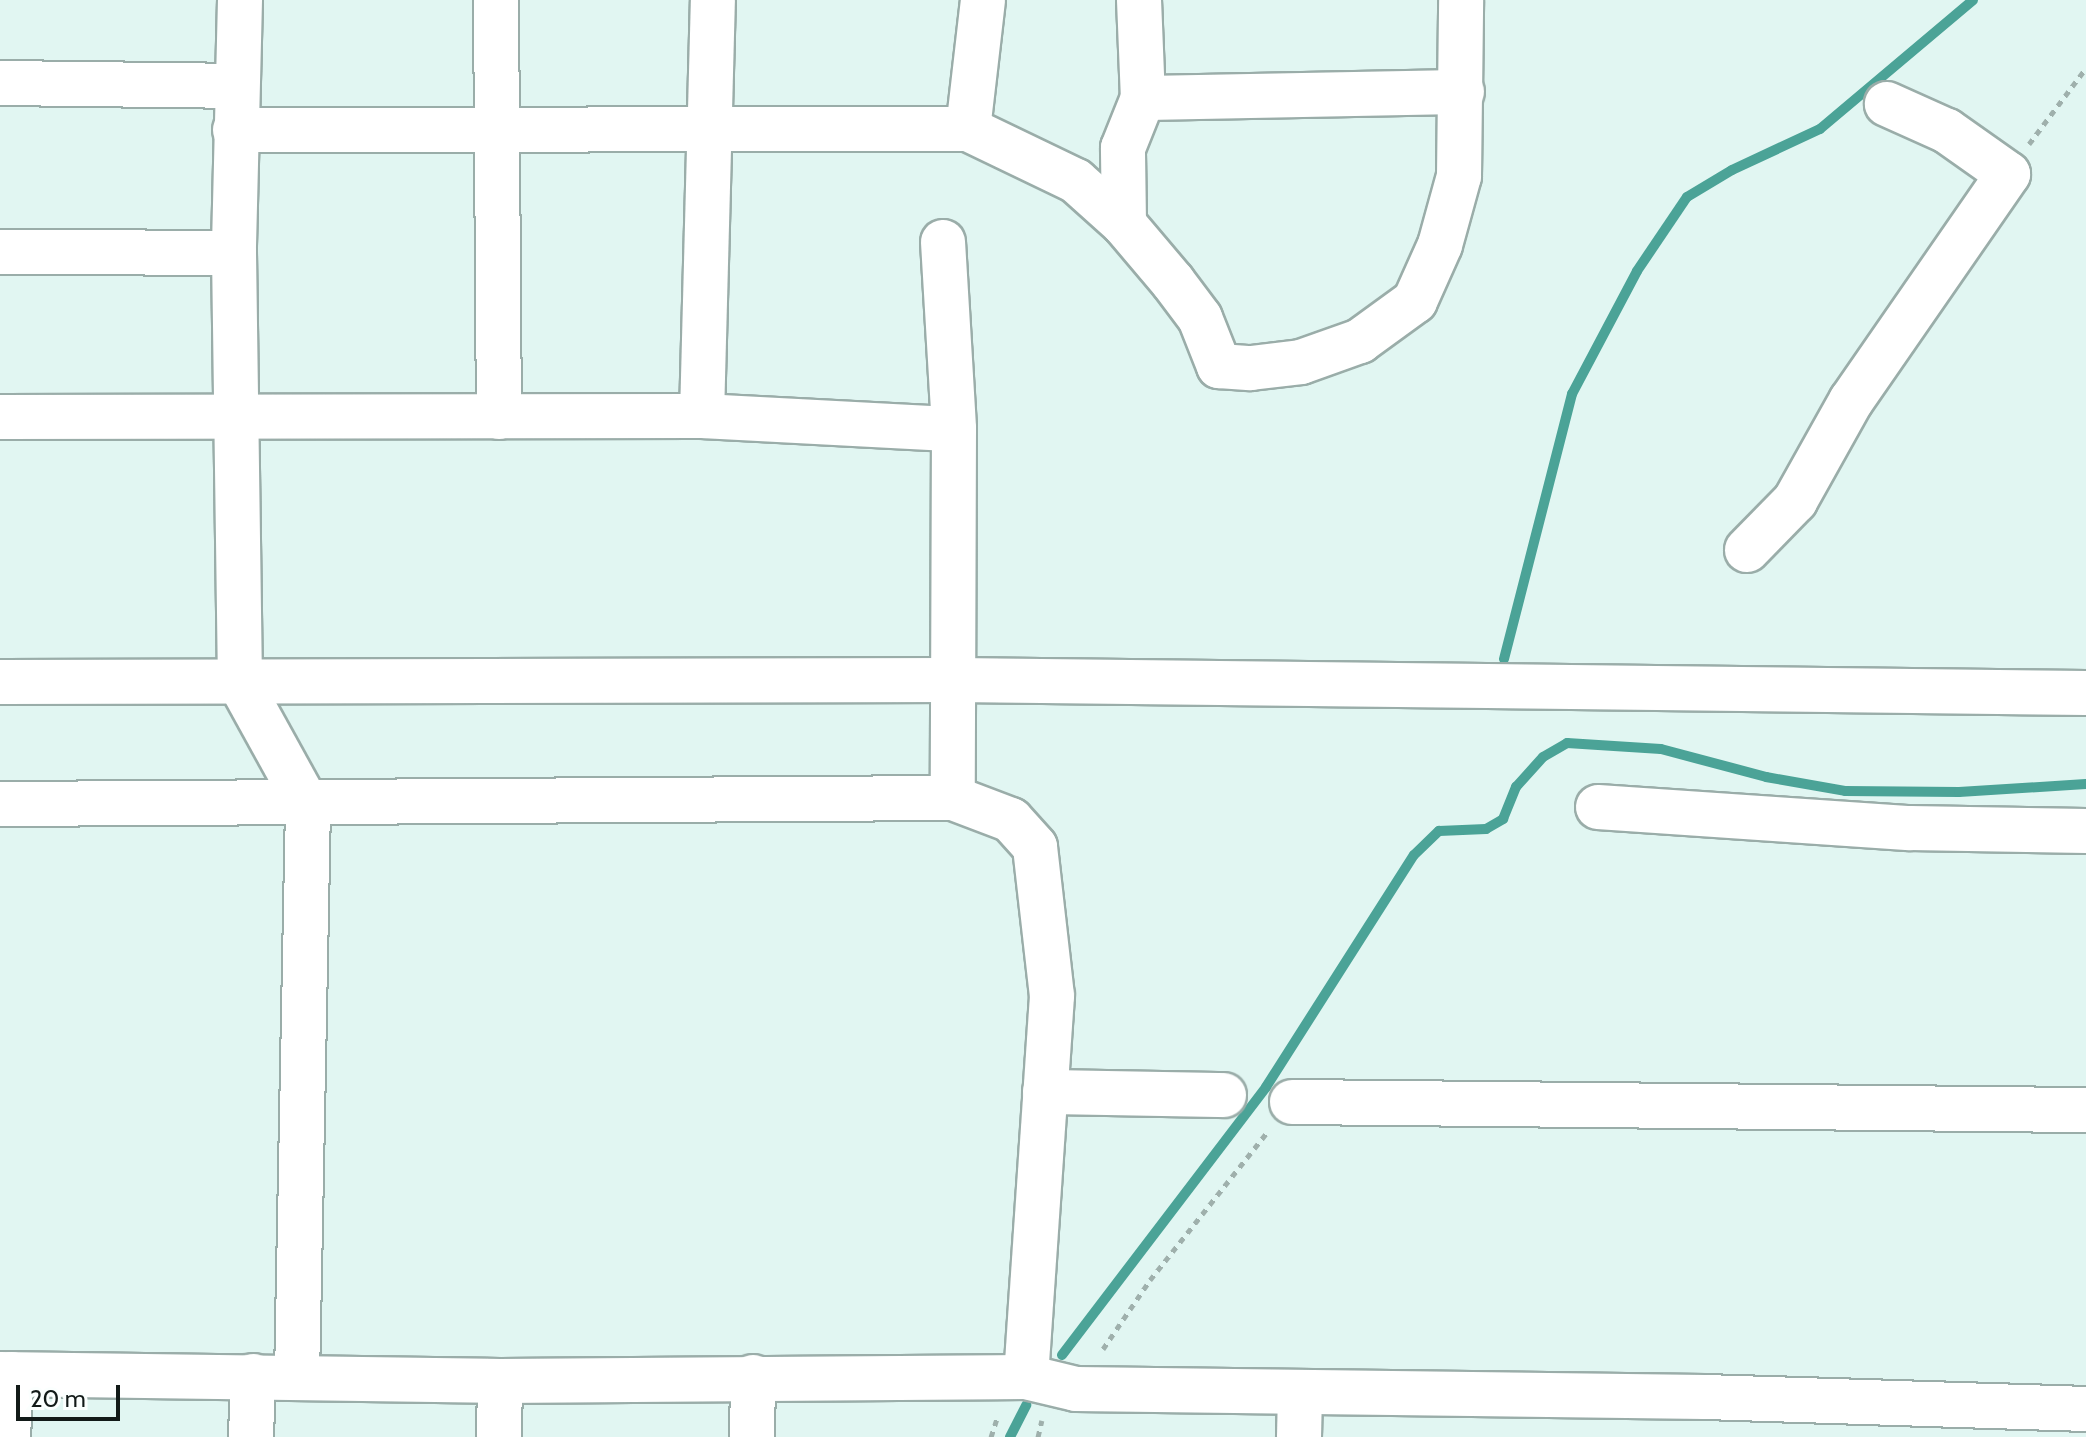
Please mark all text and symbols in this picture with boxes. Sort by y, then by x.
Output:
scale bar [20,1369,124,1419]
text: 20 m [30,1384,86,1413]

